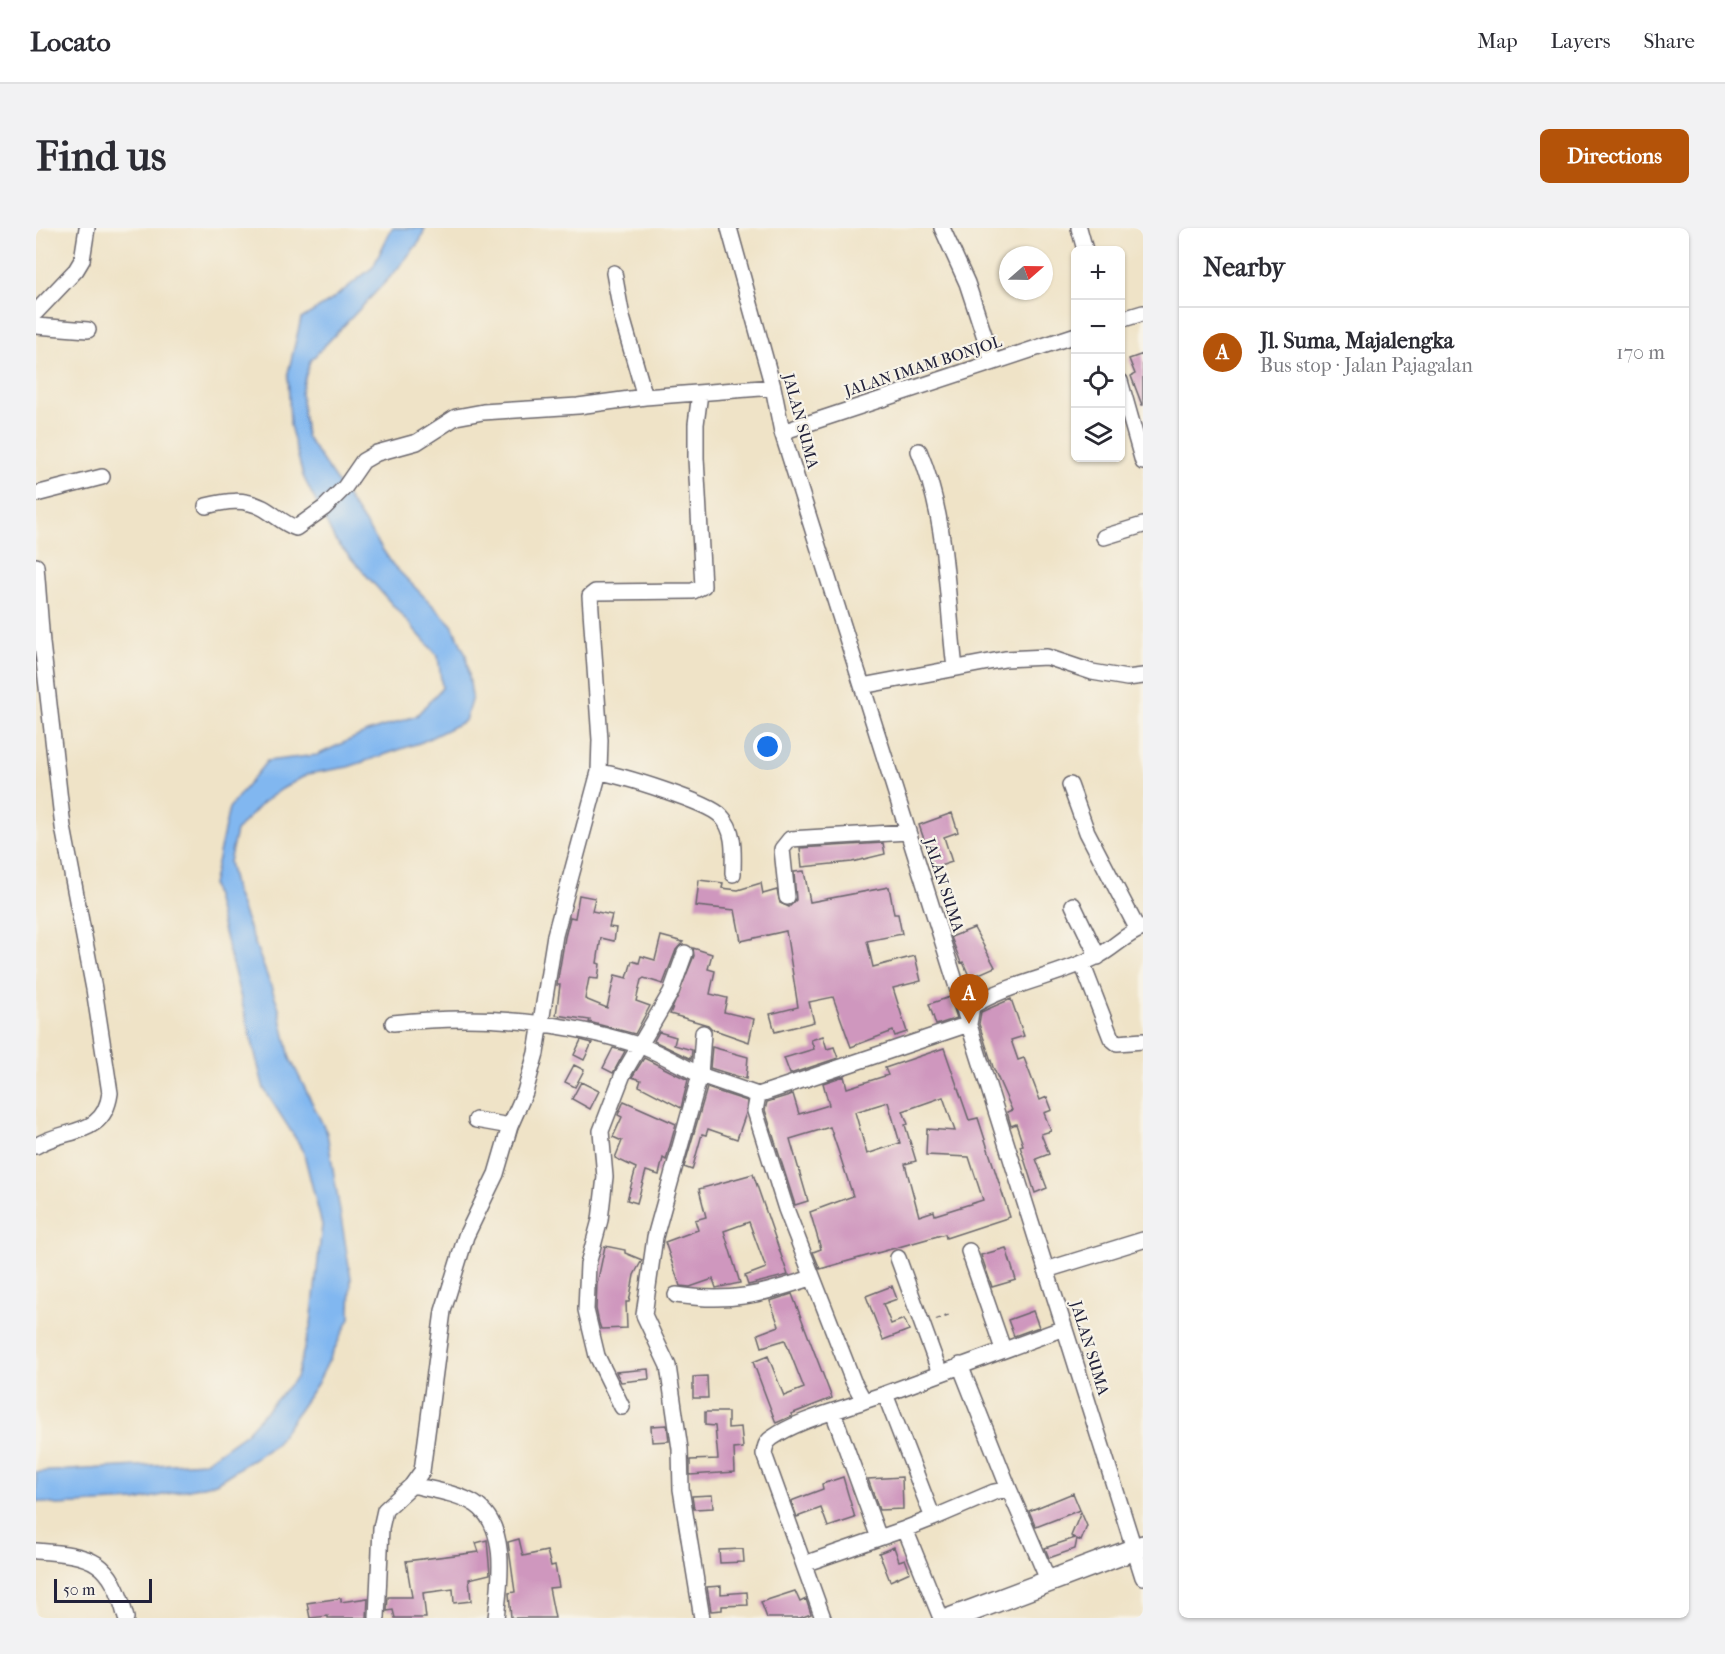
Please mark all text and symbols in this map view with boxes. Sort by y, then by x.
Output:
text: Locato [30,25,111,58]
text: Map [1477,29,1518,53]
text: Layers [1551,29,1610,53]
text: Share [1643,29,1695,53]
button: Directions [1540,129,1689,183]
text: Find us [36,132,166,181]
north arrow [999,246,1053,300]
map controls [1071,246,1125,462]
button: + [1071,246,1125,300]
text: Nearby [1203,252,1285,283]
button: − [1071,300,1125,354]
text: Jl. Suma, Majalengka [1260,328,1454,354]
street label: JALAN IMAM BONJOL [840,331,1004,401]
text: A [1216,341,1229,364]
text: 170 m [1616,341,1665,364]
button: locate [1071,354,1125,408]
text: Bus stop · Jalan Pajagalan [1260,354,1473,377]
street label: JALAN SUMA [779,369,823,471]
button: layers [1071,408,1125,462]
your location [753,732,782,761]
street label: JALAN SUMA [919,834,968,935]
pin: A [950,974,988,1024]
street label: JALAN SUMA [1066,1297,1114,1398]
scale bar [54,1576,152,1604]
text: 50 m [63,1580,95,1599]

